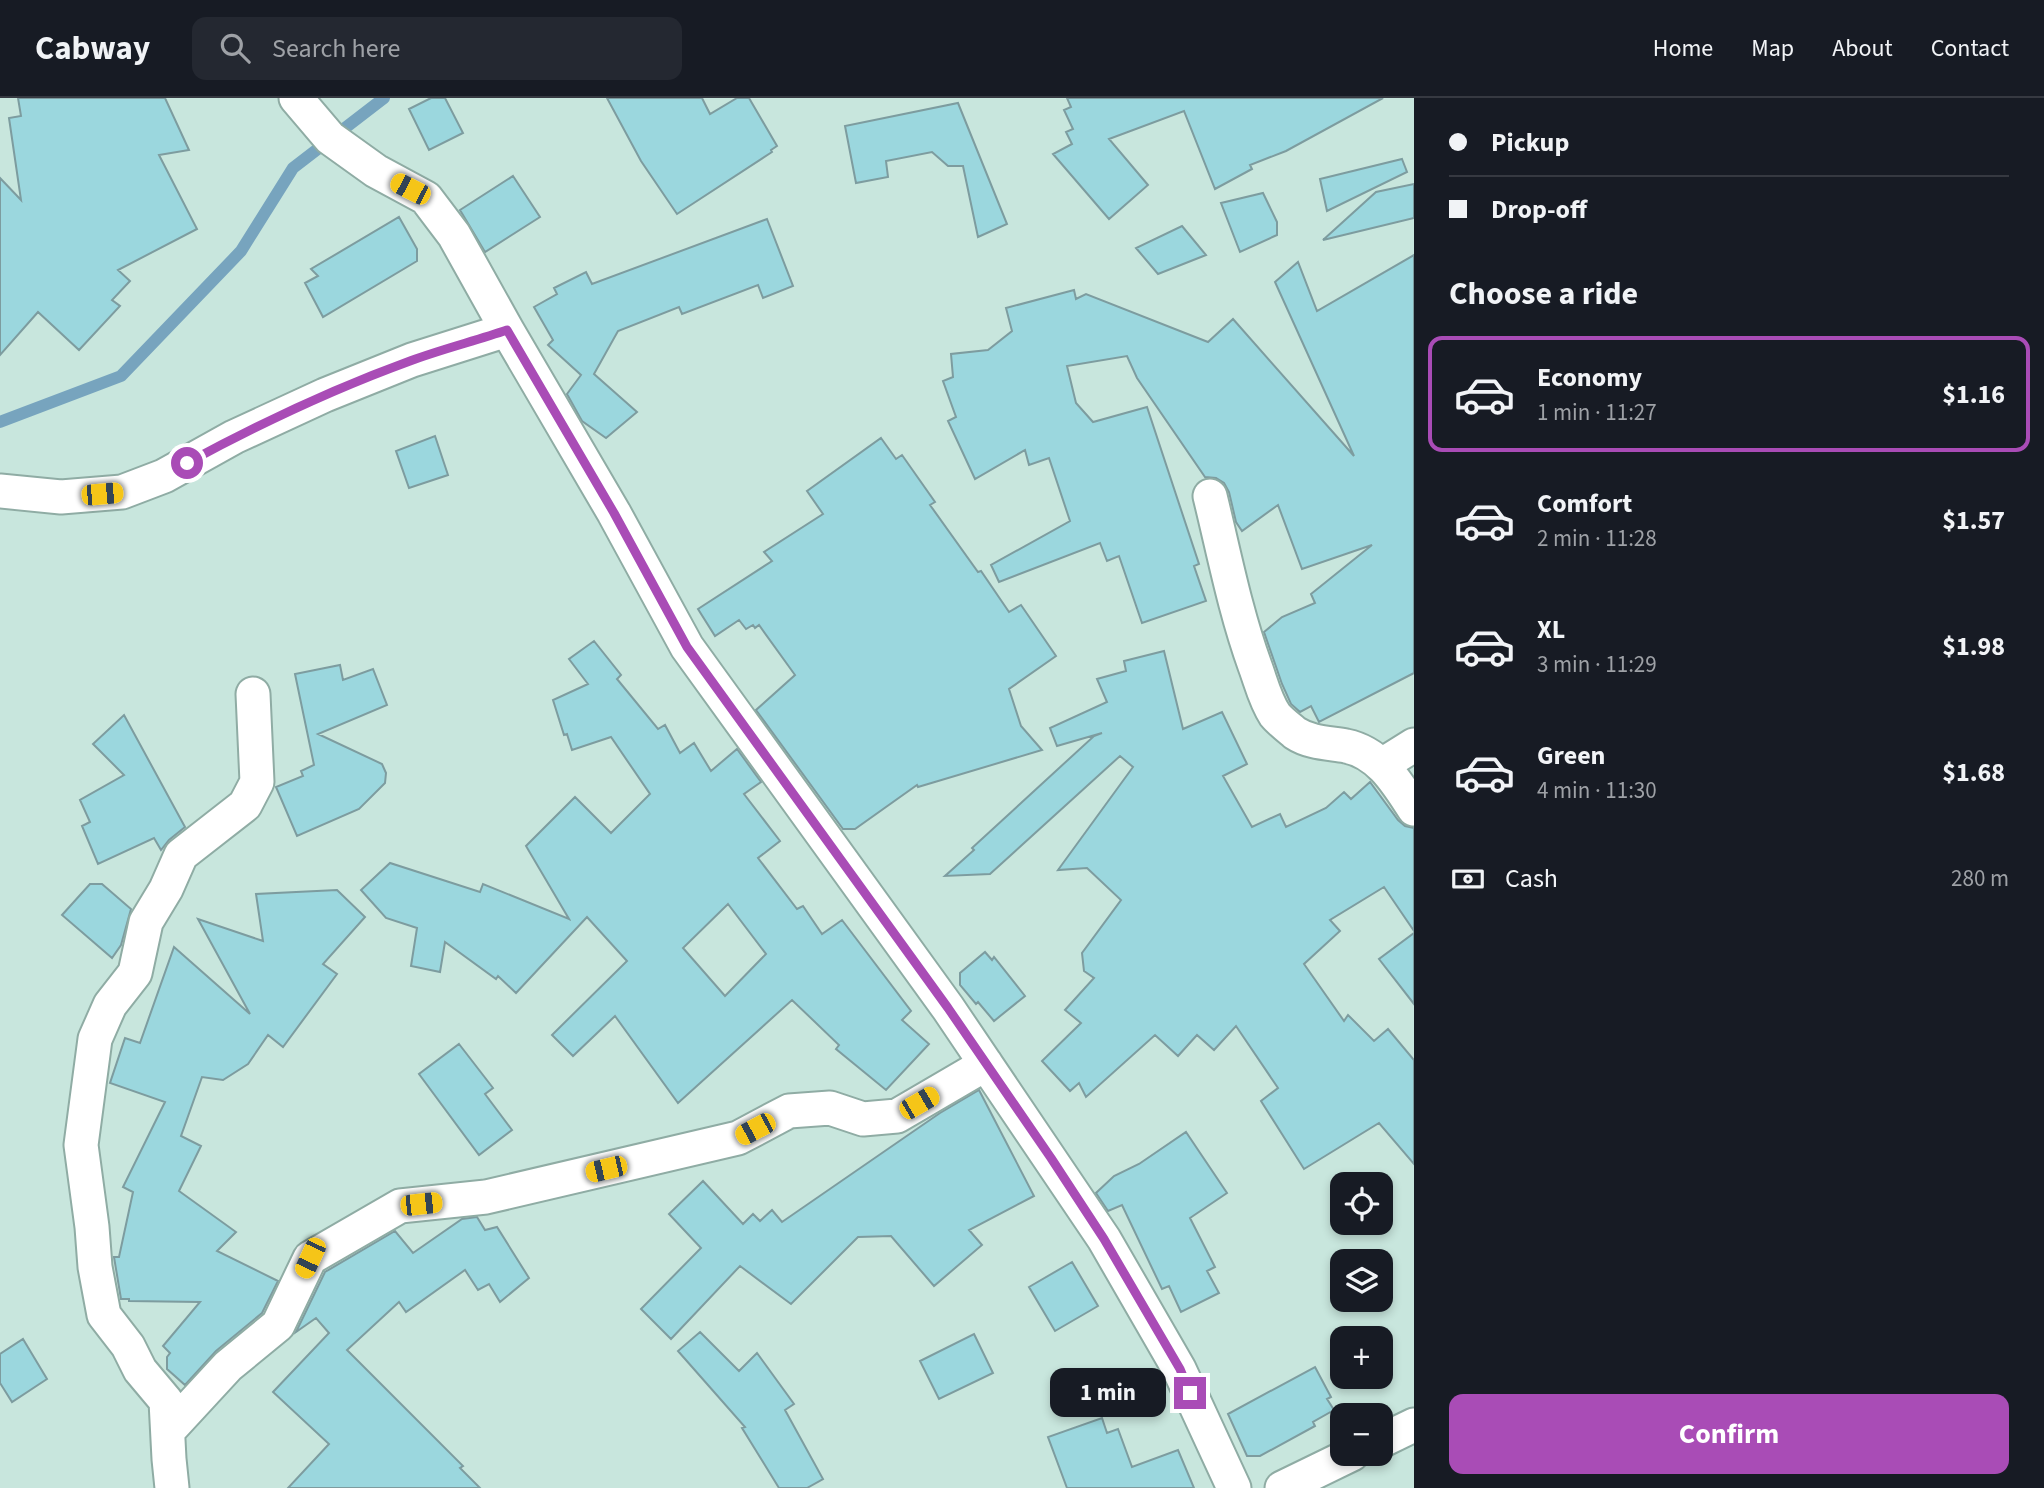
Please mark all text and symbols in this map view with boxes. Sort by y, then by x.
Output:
search box [192,17,682,80]
text: Cabway [35,25,150,72]
icon: search [216,29,254,67]
text: Search here [272,30,400,67]
text: Home [1653,31,1713,66]
text: Map [1751,31,1794,66]
text: About [1832,31,1893,66]
text: Contact [1931,31,2009,66]
text: Pickup [1491,124,1569,161]
car [387,170,434,208]
text: Drop-off [1491,191,1587,228]
text: Choose a ride [1449,271,1638,317]
text: Economy [1537,359,1642,396]
icon: car [1453,363,1516,426]
text: $1.16 [1942,376,2005,413]
text: 1 min · 11:27 [1537,396,1657,429]
route start [171,447,203,479]
car [81,482,124,506]
text: Comfort [1537,485,1632,522]
icon: car [1453,489,1516,552]
text: $1.57 [1942,502,2005,539]
text: 2 min · 11:28 [1537,522,1657,555]
text: XL [1537,611,1565,648]
icon: car [1453,615,1516,678]
text: $1.98 [1942,628,2005,665]
text: 3 min · 11:29 [1537,648,1657,681]
text: Green [1537,737,1605,774]
icon: car [1453,741,1516,804]
text: $1.68 [1942,754,2005,791]
text: 4 min · 11:30 [1537,774,1657,807]
icon: cash [1449,860,1487,898]
text: Cash [1505,860,1558,897]
text: 280 m [1951,862,2009,895]
car [896,1083,943,1123]
car [732,1110,779,1148]
car [584,1154,629,1184]
map controls [1330,1172,1393,1466]
button: locate [1330,1172,1393,1235]
car [400,1191,443,1217]
car [292,1235,329,1281]
button: layers [1330,1249,1393,1312]
button: + [1330,1326,1393,1389]
callout: 1 min [1050,1368,1166,1418]
text: 1 min [1080,1376,1136,1409]
route end [1174,1377,1206,1409]
button: Confirm [1449,1394,2009,1474]
button: − [1330,1403,1393,1466]

